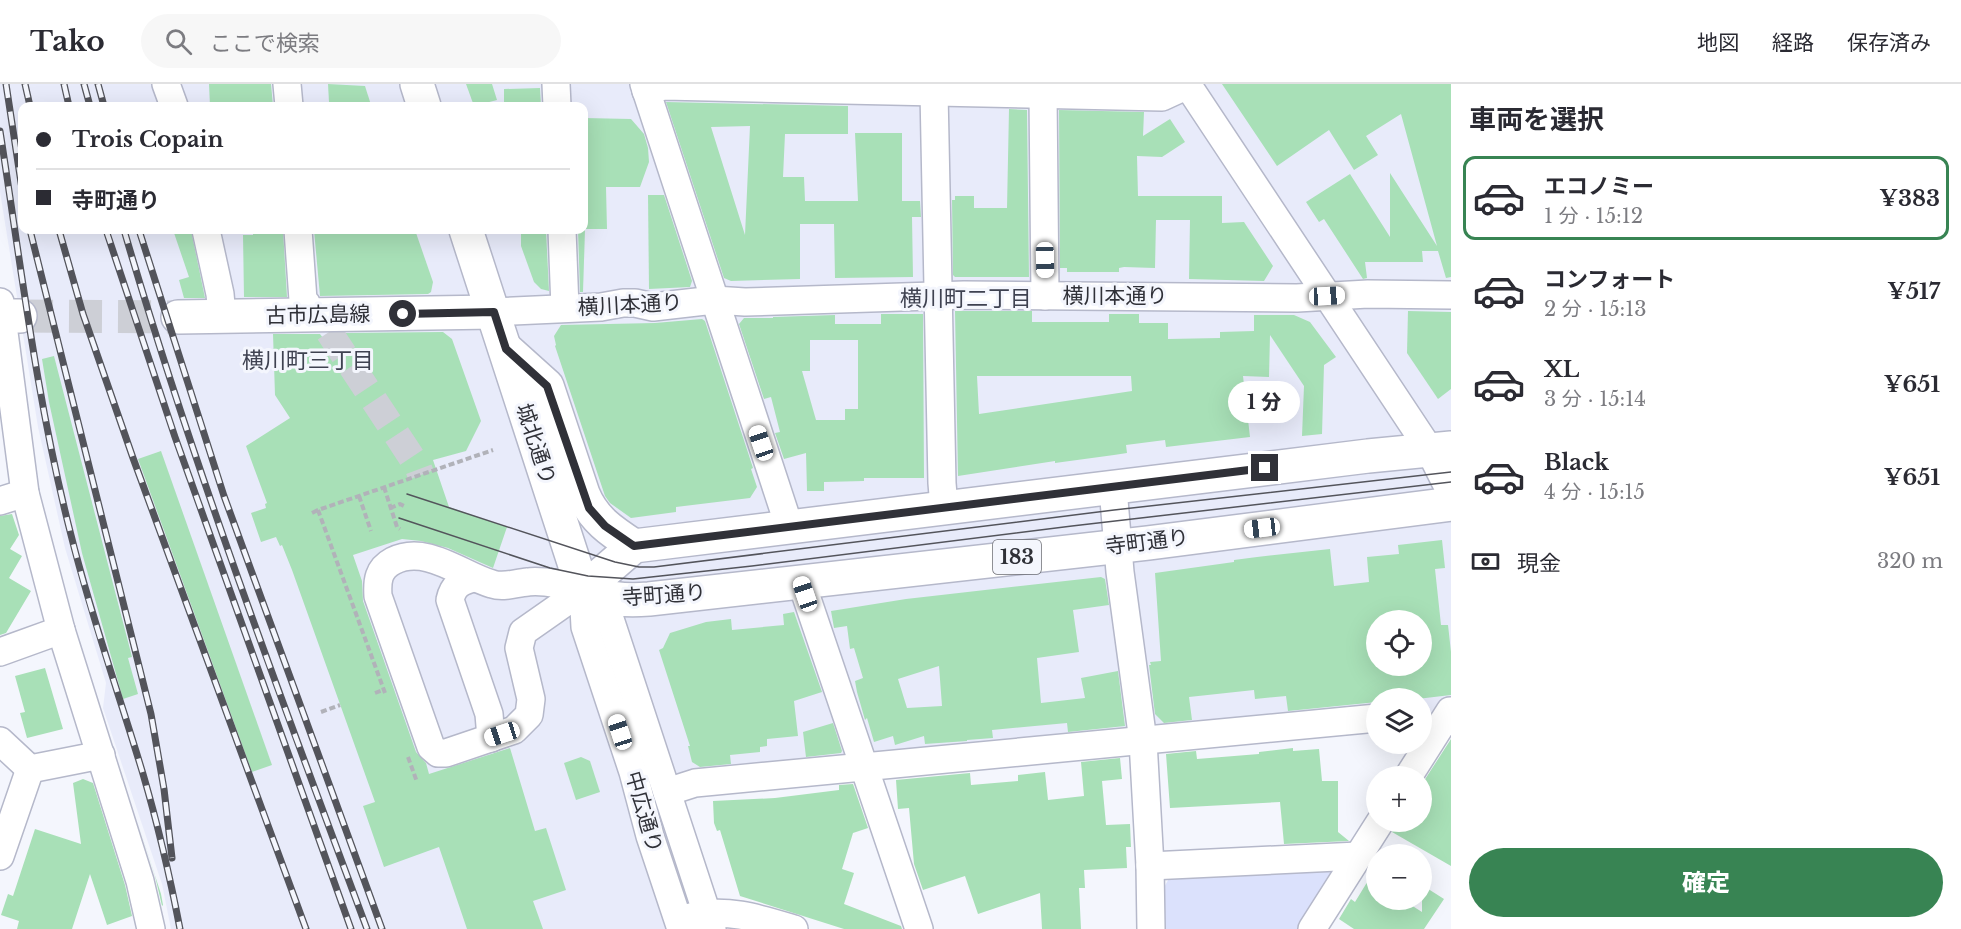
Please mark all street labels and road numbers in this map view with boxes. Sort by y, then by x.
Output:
street label: 横川本通り [1063,283,1168,309]
street label: 横川本通り [577,289,683,321]
street label: 古市広島線 [265,301,371,329]
street label: 城北通り [511,400,561,488]
street label: 寺町通り [1104,524,1190,560]
road number: 183 [993,540,1041,574]
street label: 寺町通り [621,579,707,611]
street label: 中広通り [620,768,668,856]

